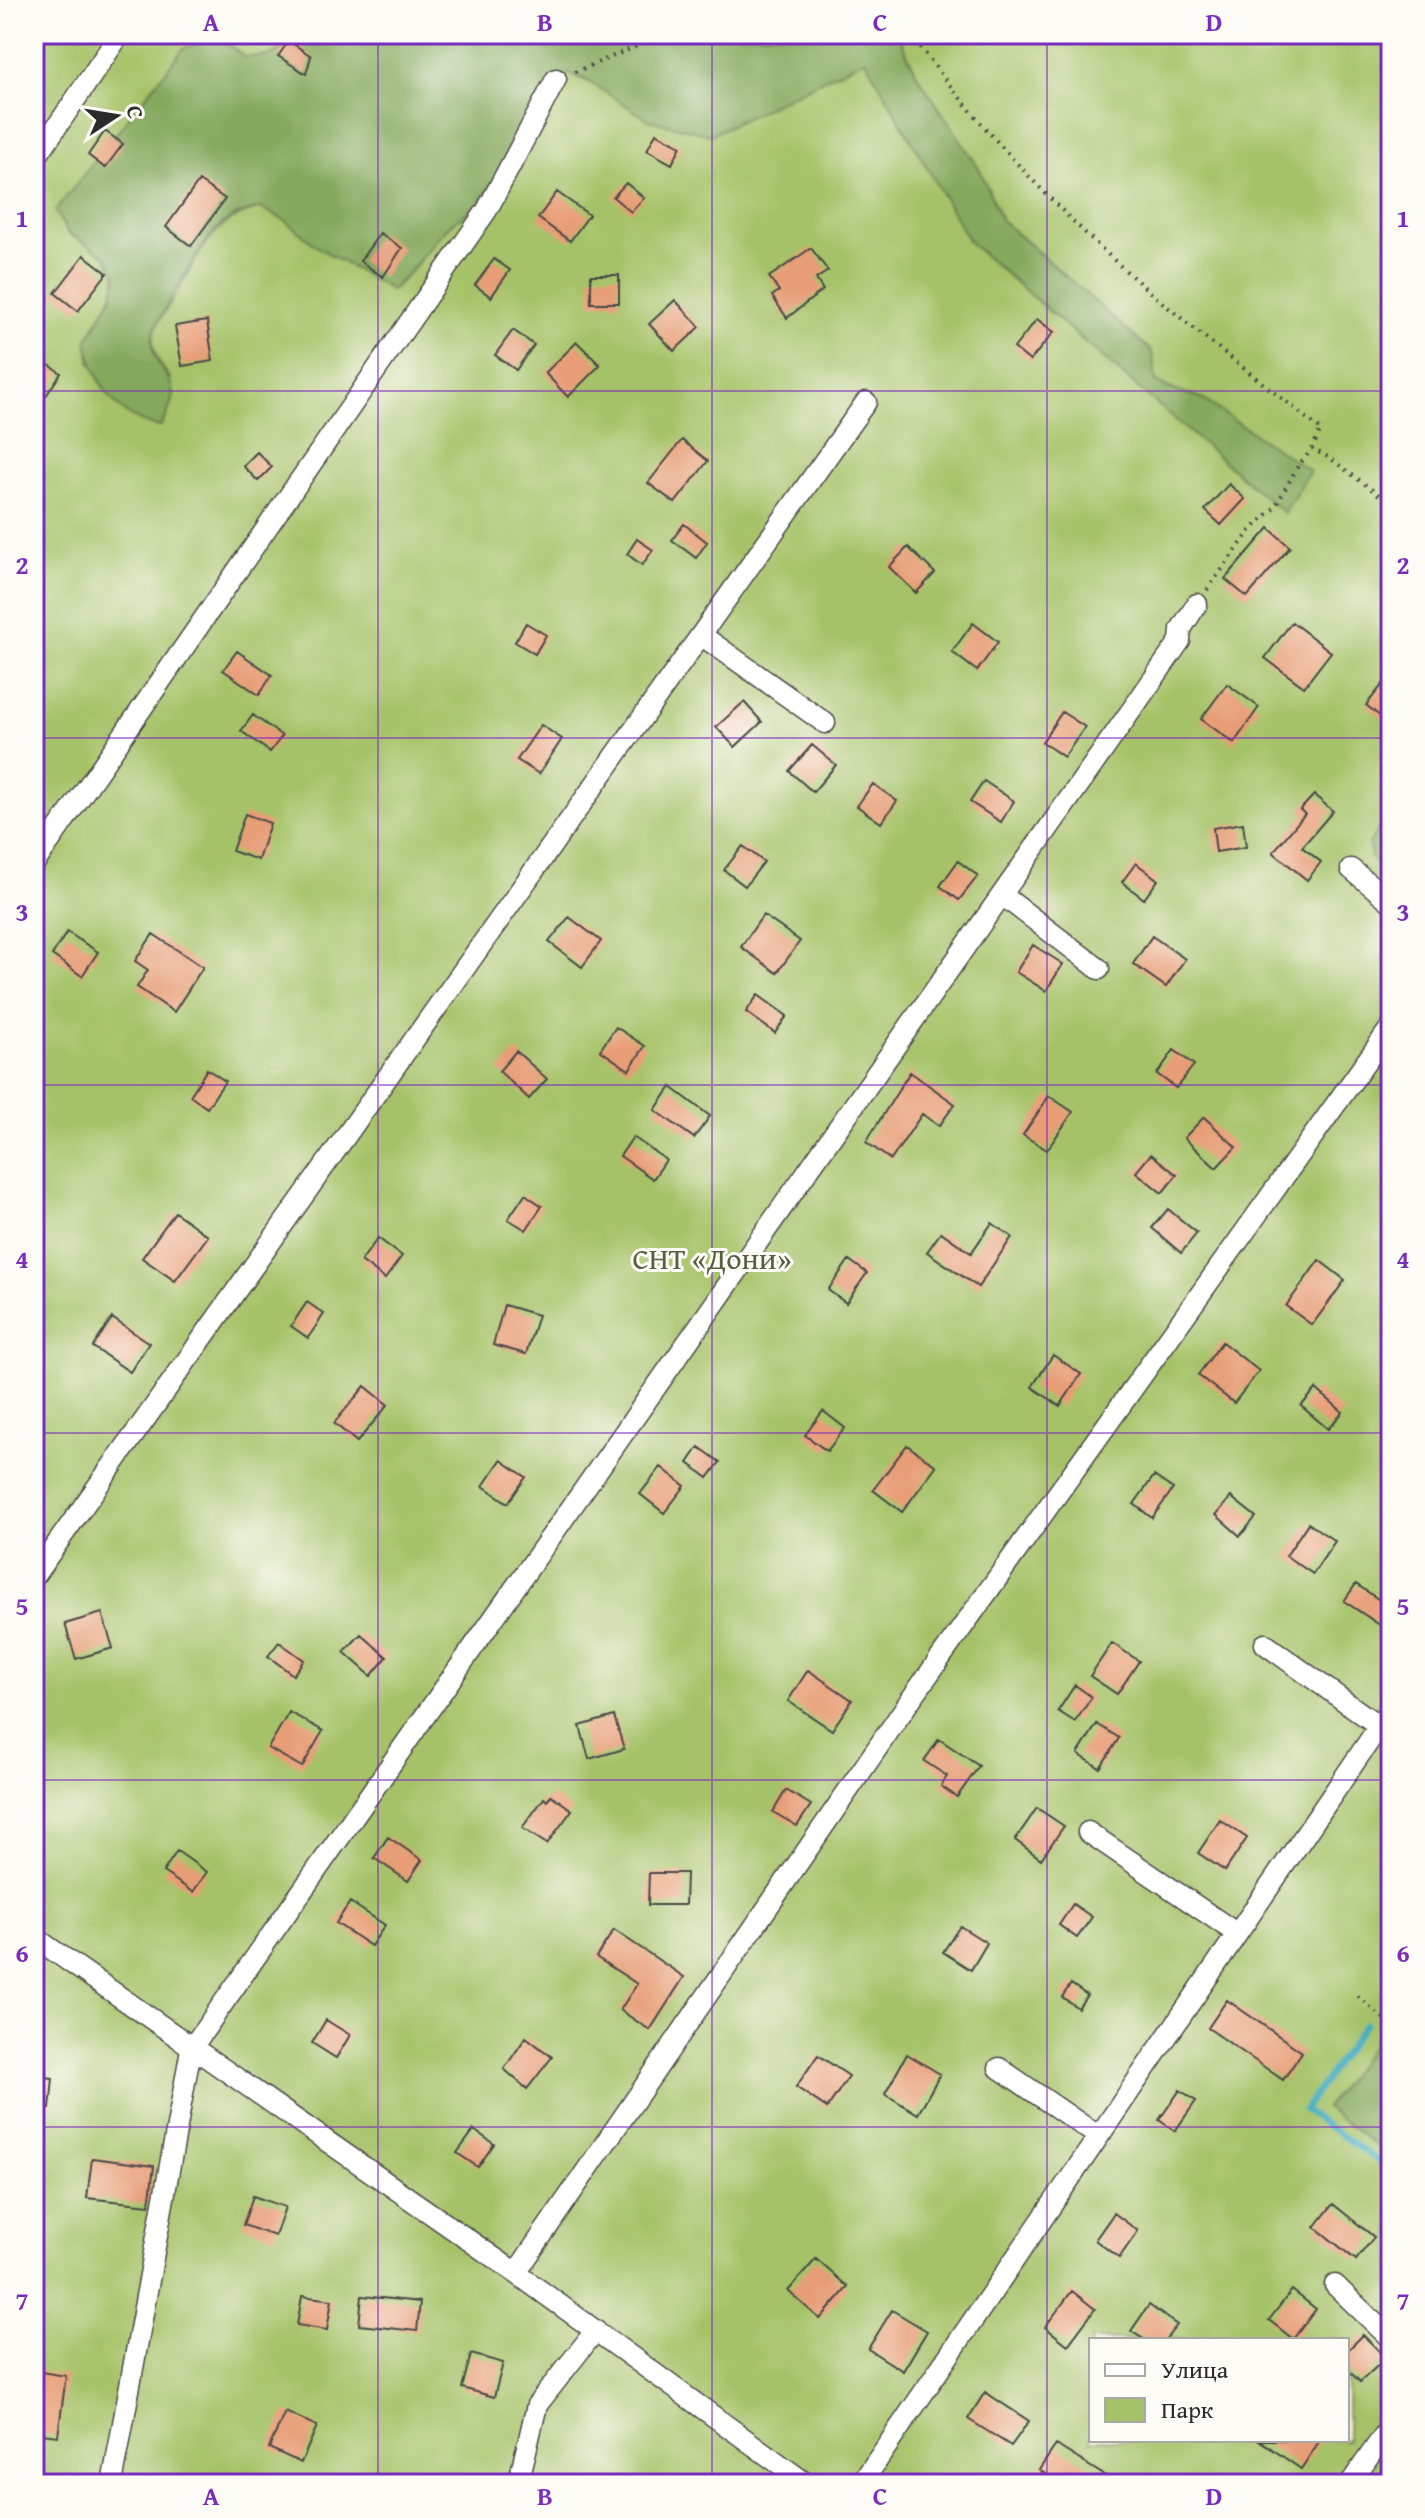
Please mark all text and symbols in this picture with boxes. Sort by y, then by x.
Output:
text: A [203,2,220,41]
text: B [537,2,553,41]
text: C [873,2,887,41]
text: D [1206,2,1222,41]
north arrow [76,76,156,156]
text: С [119,102,153,121]
text: 1 [15,198,29,237]
text: 1 [1396,198,1410,237]
text: 2 [15,545,29,584]
text: 2 [1396,545,1410,584]
text: 3 [15,892,29,931]
text: 3 [1396,892,1410,931]
park label: СНТ «Дони» [632,1236,792,1280]
text: 4 [15,1239,29,1278]
text: 4 [1396,1239,1410,1278]
text: 5 [15,1586,29,1625]
text: 5 [1396,1586,1410,1625]
text: 6 [15,1933,29,1972]
text: 6 [1396,1933,1410,1972]
text: 7 [15,2281,29,2320]
text: 7 [1396,2281,1410,2320]
legend [1089,2338,1349,2442]
text: Улица [1161,2352,1229,2387]
text: Парк [1161,2392,1214,2427]
text: A [203,2476,220,2515]
text: B [537,2476,553,2515]
text: C [873,2476,887,2515]
text: D [1206,2476,1222,2515]

